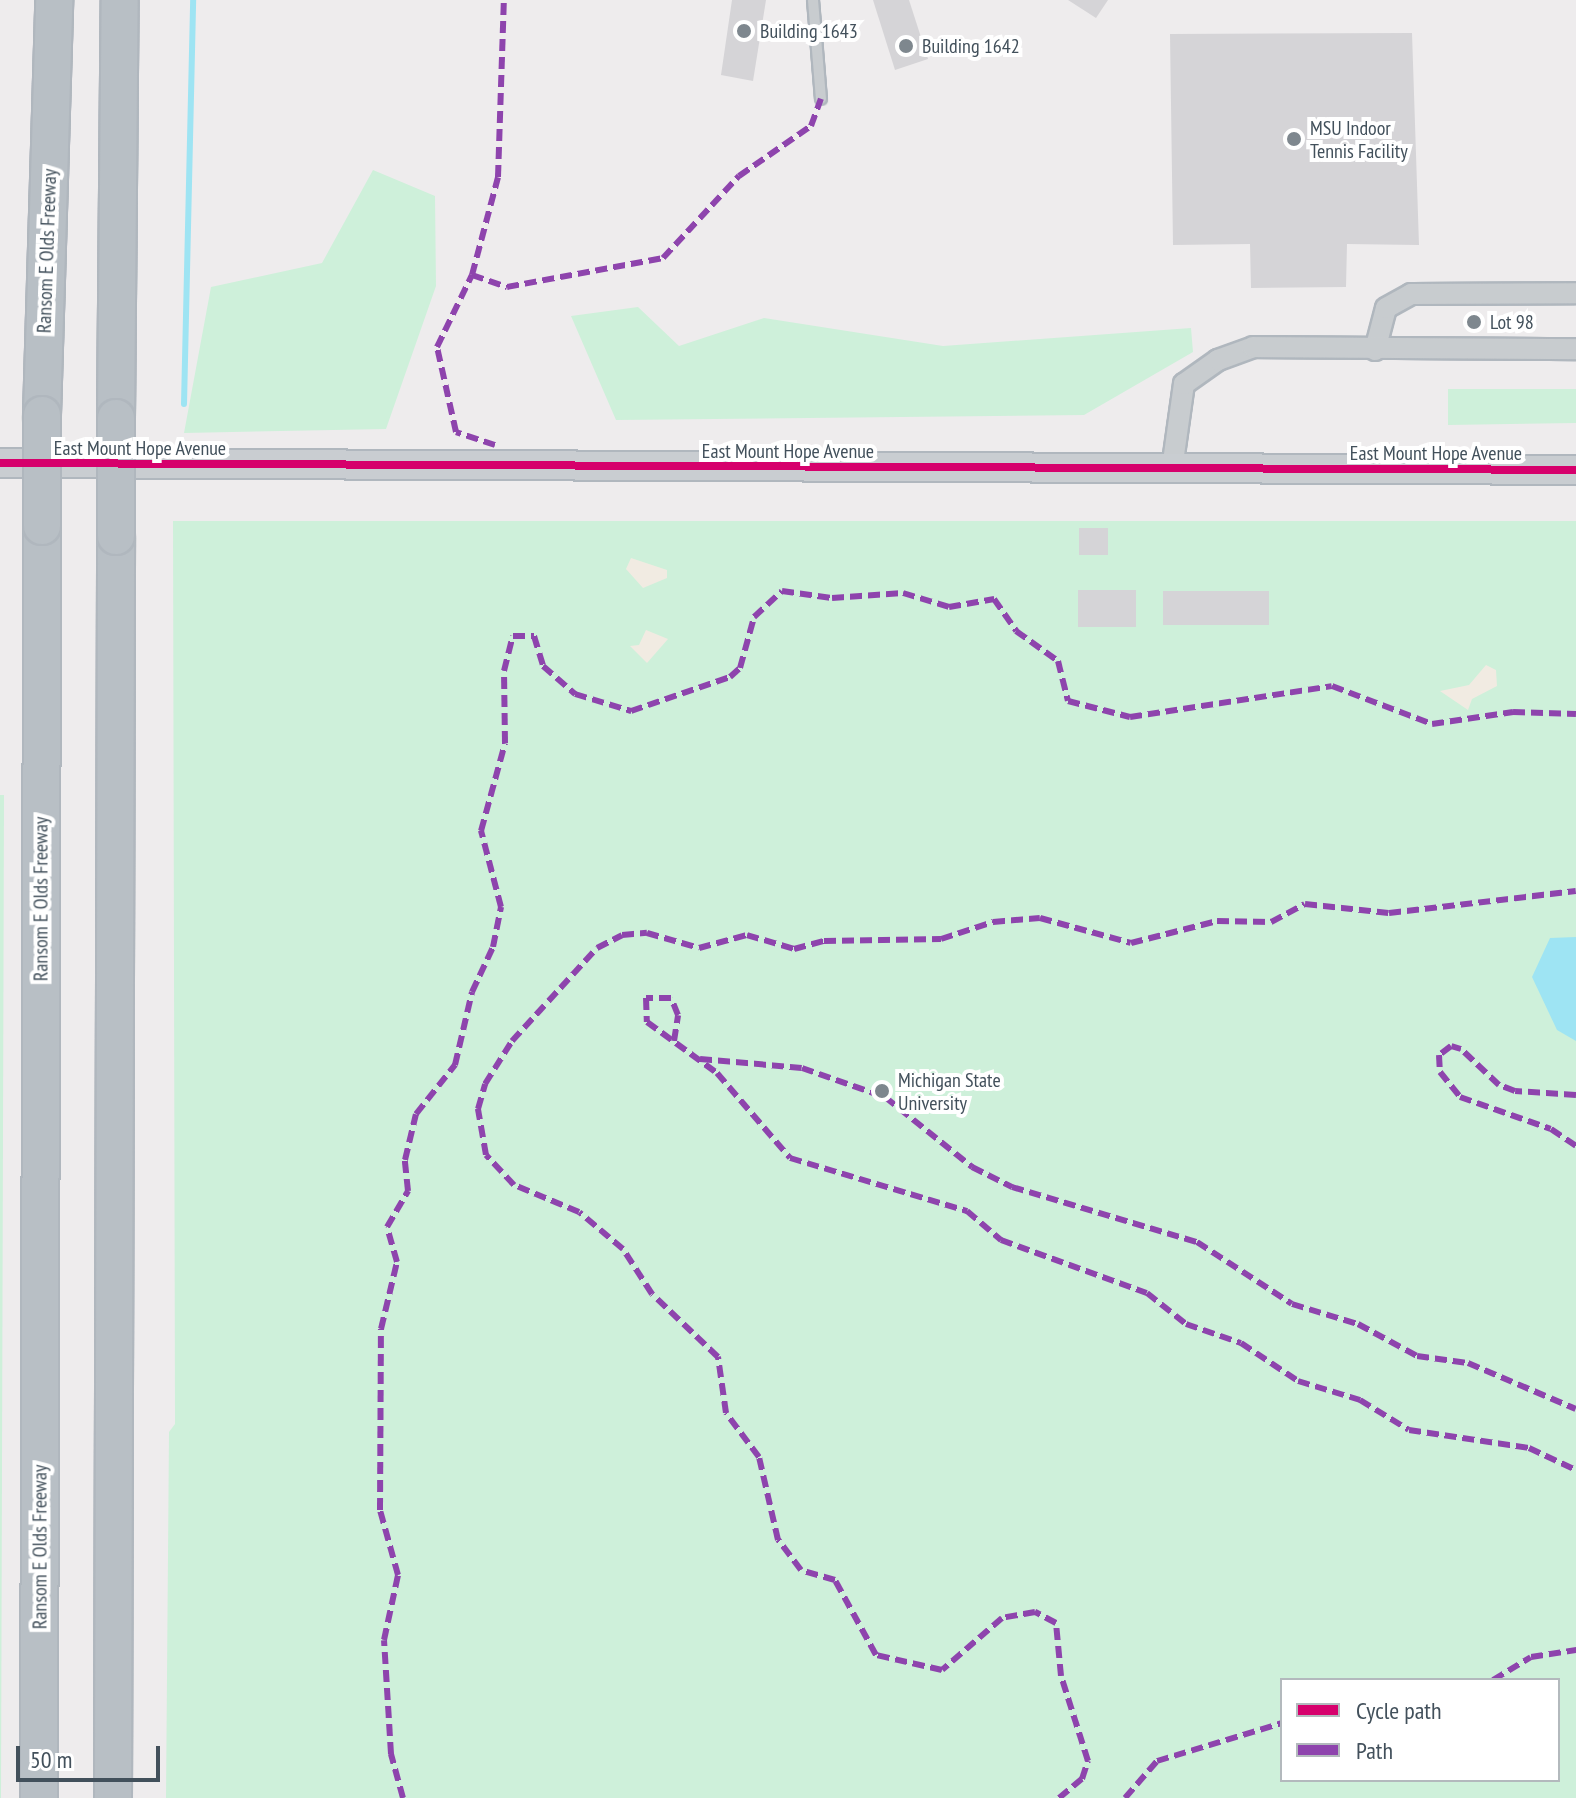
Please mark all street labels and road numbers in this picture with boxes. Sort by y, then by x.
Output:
street label: Ransom E Olds Freeway [32,168,62,334]
street label: East Mount Hope Avenue [54,436,226,460]
street label: East Mount Hope Avenue [702,439,874,463]
street label: East Mount Hope Avenue [1350,441,1522,465]
street label: Ransom E Olds Freeway [29,817,53,981]
street label: Ransom E Olds Freeway [28,1465,52,1629]

